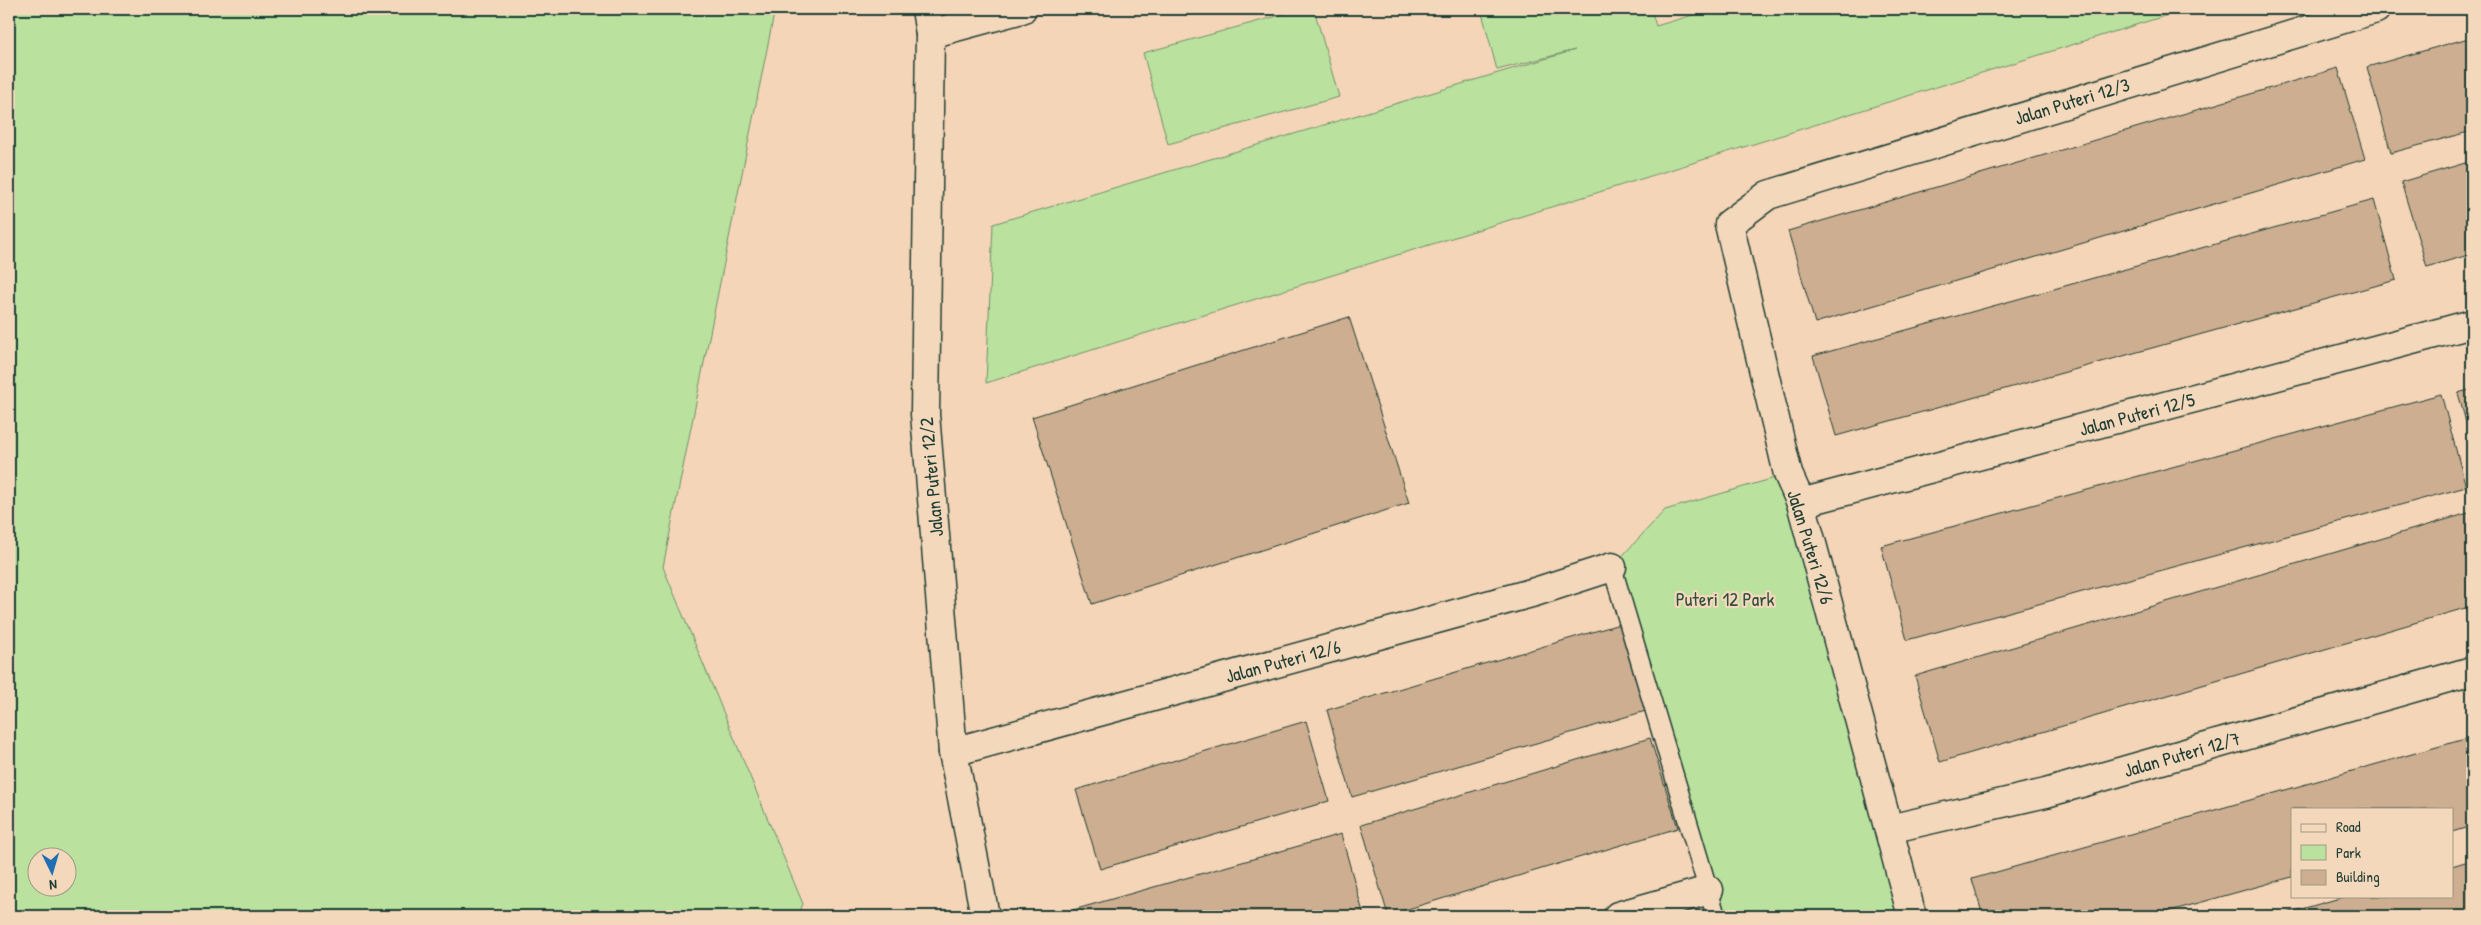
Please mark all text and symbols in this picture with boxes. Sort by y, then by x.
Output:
street label: Jalan Puteri 12/3 [2011,71,2133,131]
street label: Jalan Puteri 12/5 [2076,386,2198,442]
street label: Jalan Puteri 12/2 [913,416,949,538]
street label: Jalan Puteri 12/6 [1781,487,1841,607]
park label: Puteri 12 Park [1676,586,1774,612]
street label: Jalan Puteri 12/6 [1223,633,1343,689]
street label: Jalan Puteri 12/7 [2121,725,2243,783]
legend [2291,808,2454,898]
text: Road [2336,816,2361,837]
text: Park [2336,842,2361,863]
north arrow [28,848,78,898]
text: Building [2336,866,2380,887]
text: N [48,876,58,895]

